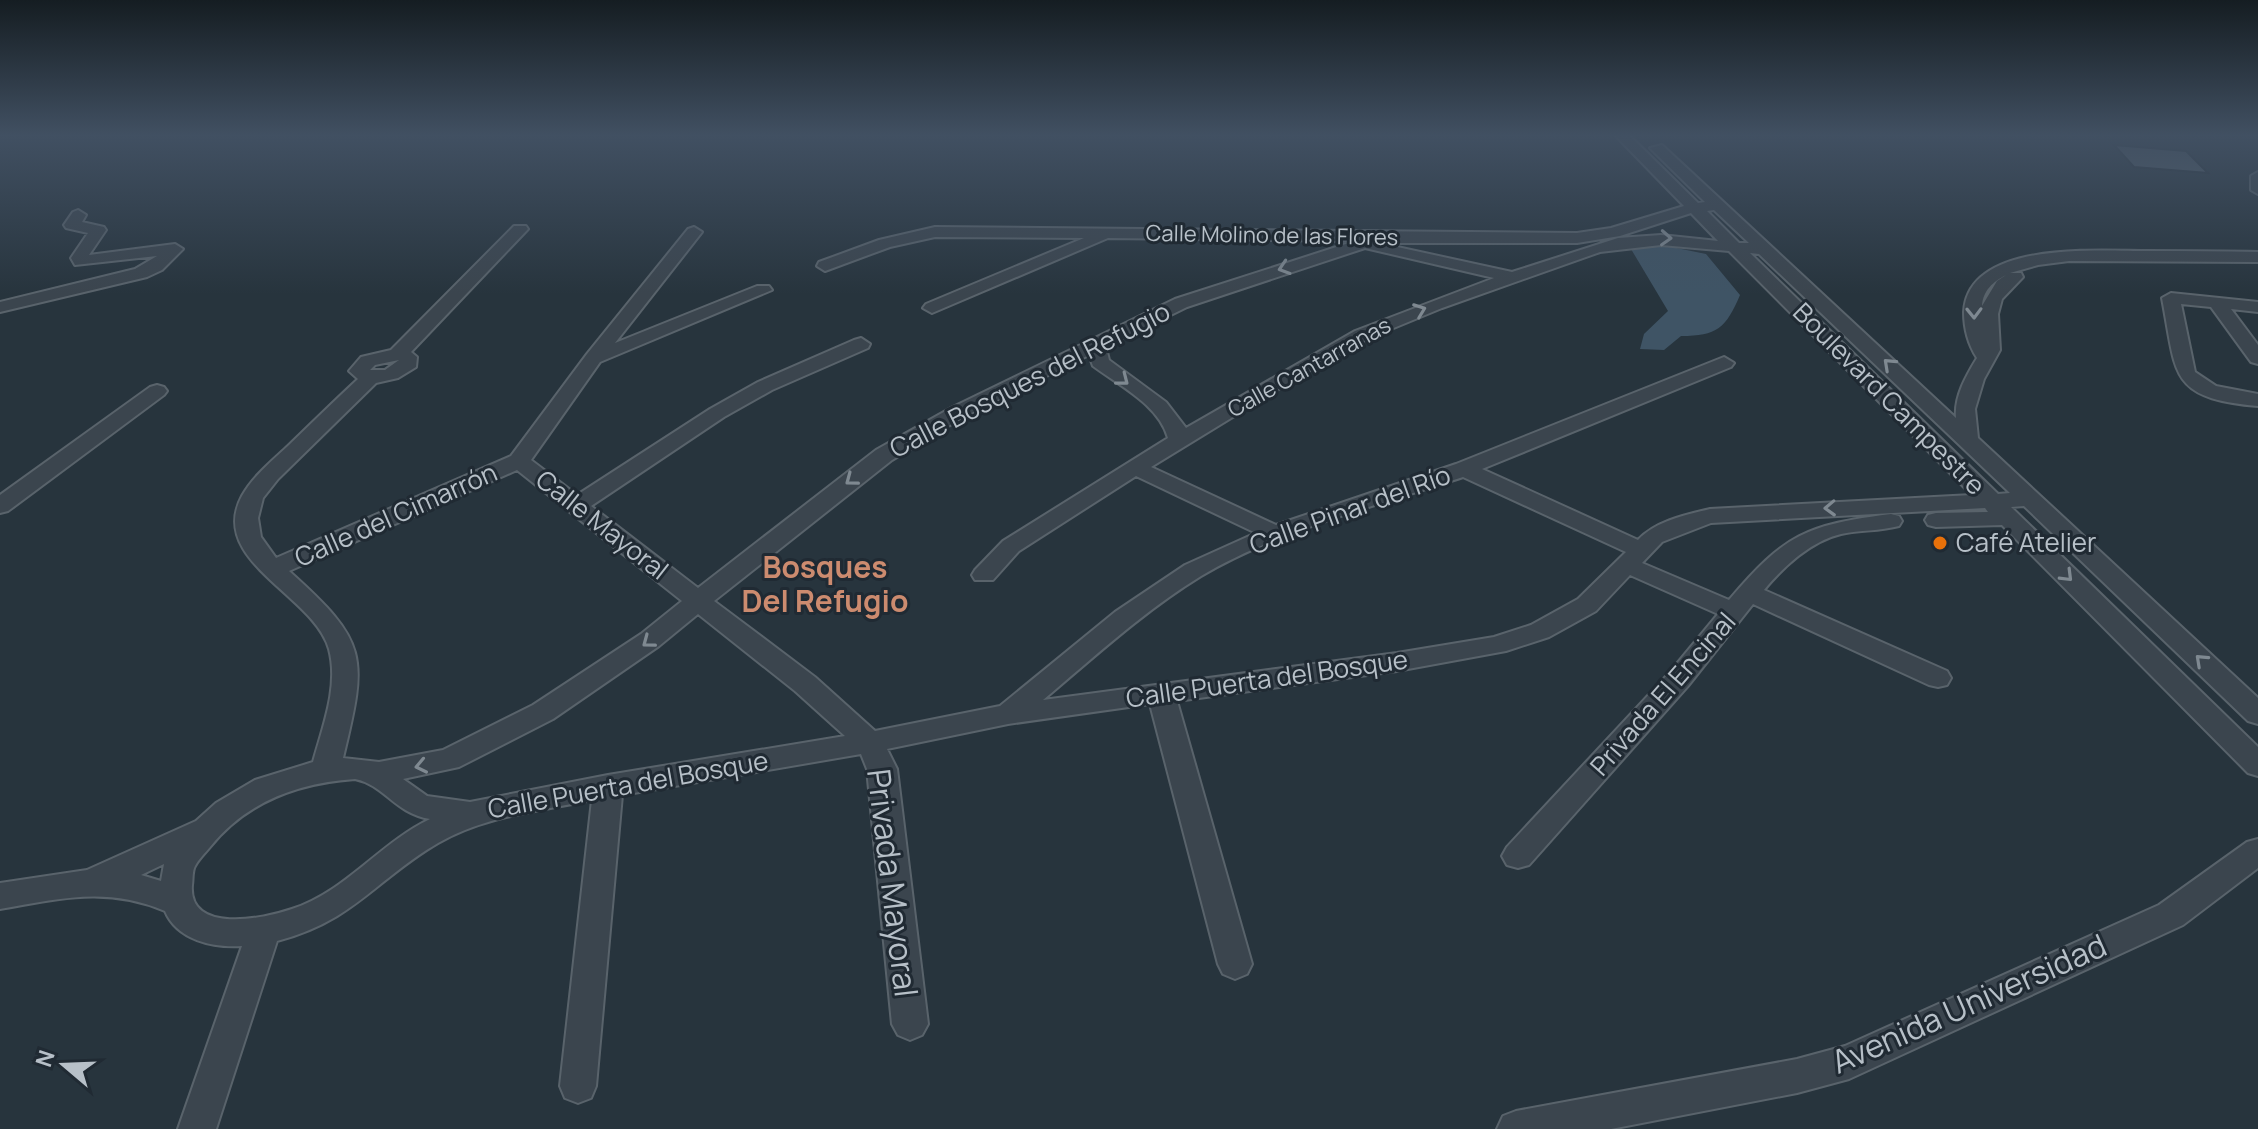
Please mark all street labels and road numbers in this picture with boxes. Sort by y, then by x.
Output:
street label: Calle Molino de las Flores [1145,218,1399,252]
street label: Calle Bosques del Refugio [883,293,1176,466]
street label: Boulevard Campestre [1786,294,1994,502]
street label: Calle Cantarranas [1222,310,1396,424]
street label: Calle del Cimarrón [289,453,502,575]
street label: Calle Pinar del Río [1244,456,1455,562]
street label: Calle Mayoral [529,461,676,587]
street label: Privada El Encinal [1581,604,1743,783]
street label: Calle Puerta del Bosque [1124,640,1410,716]
street label: Calle Puerta del Bosque [485,742,771,826]
street label: Privada Mayoral [857,766,929,999]
street label: Avenida Universidad [1824,923,2113,1083]

